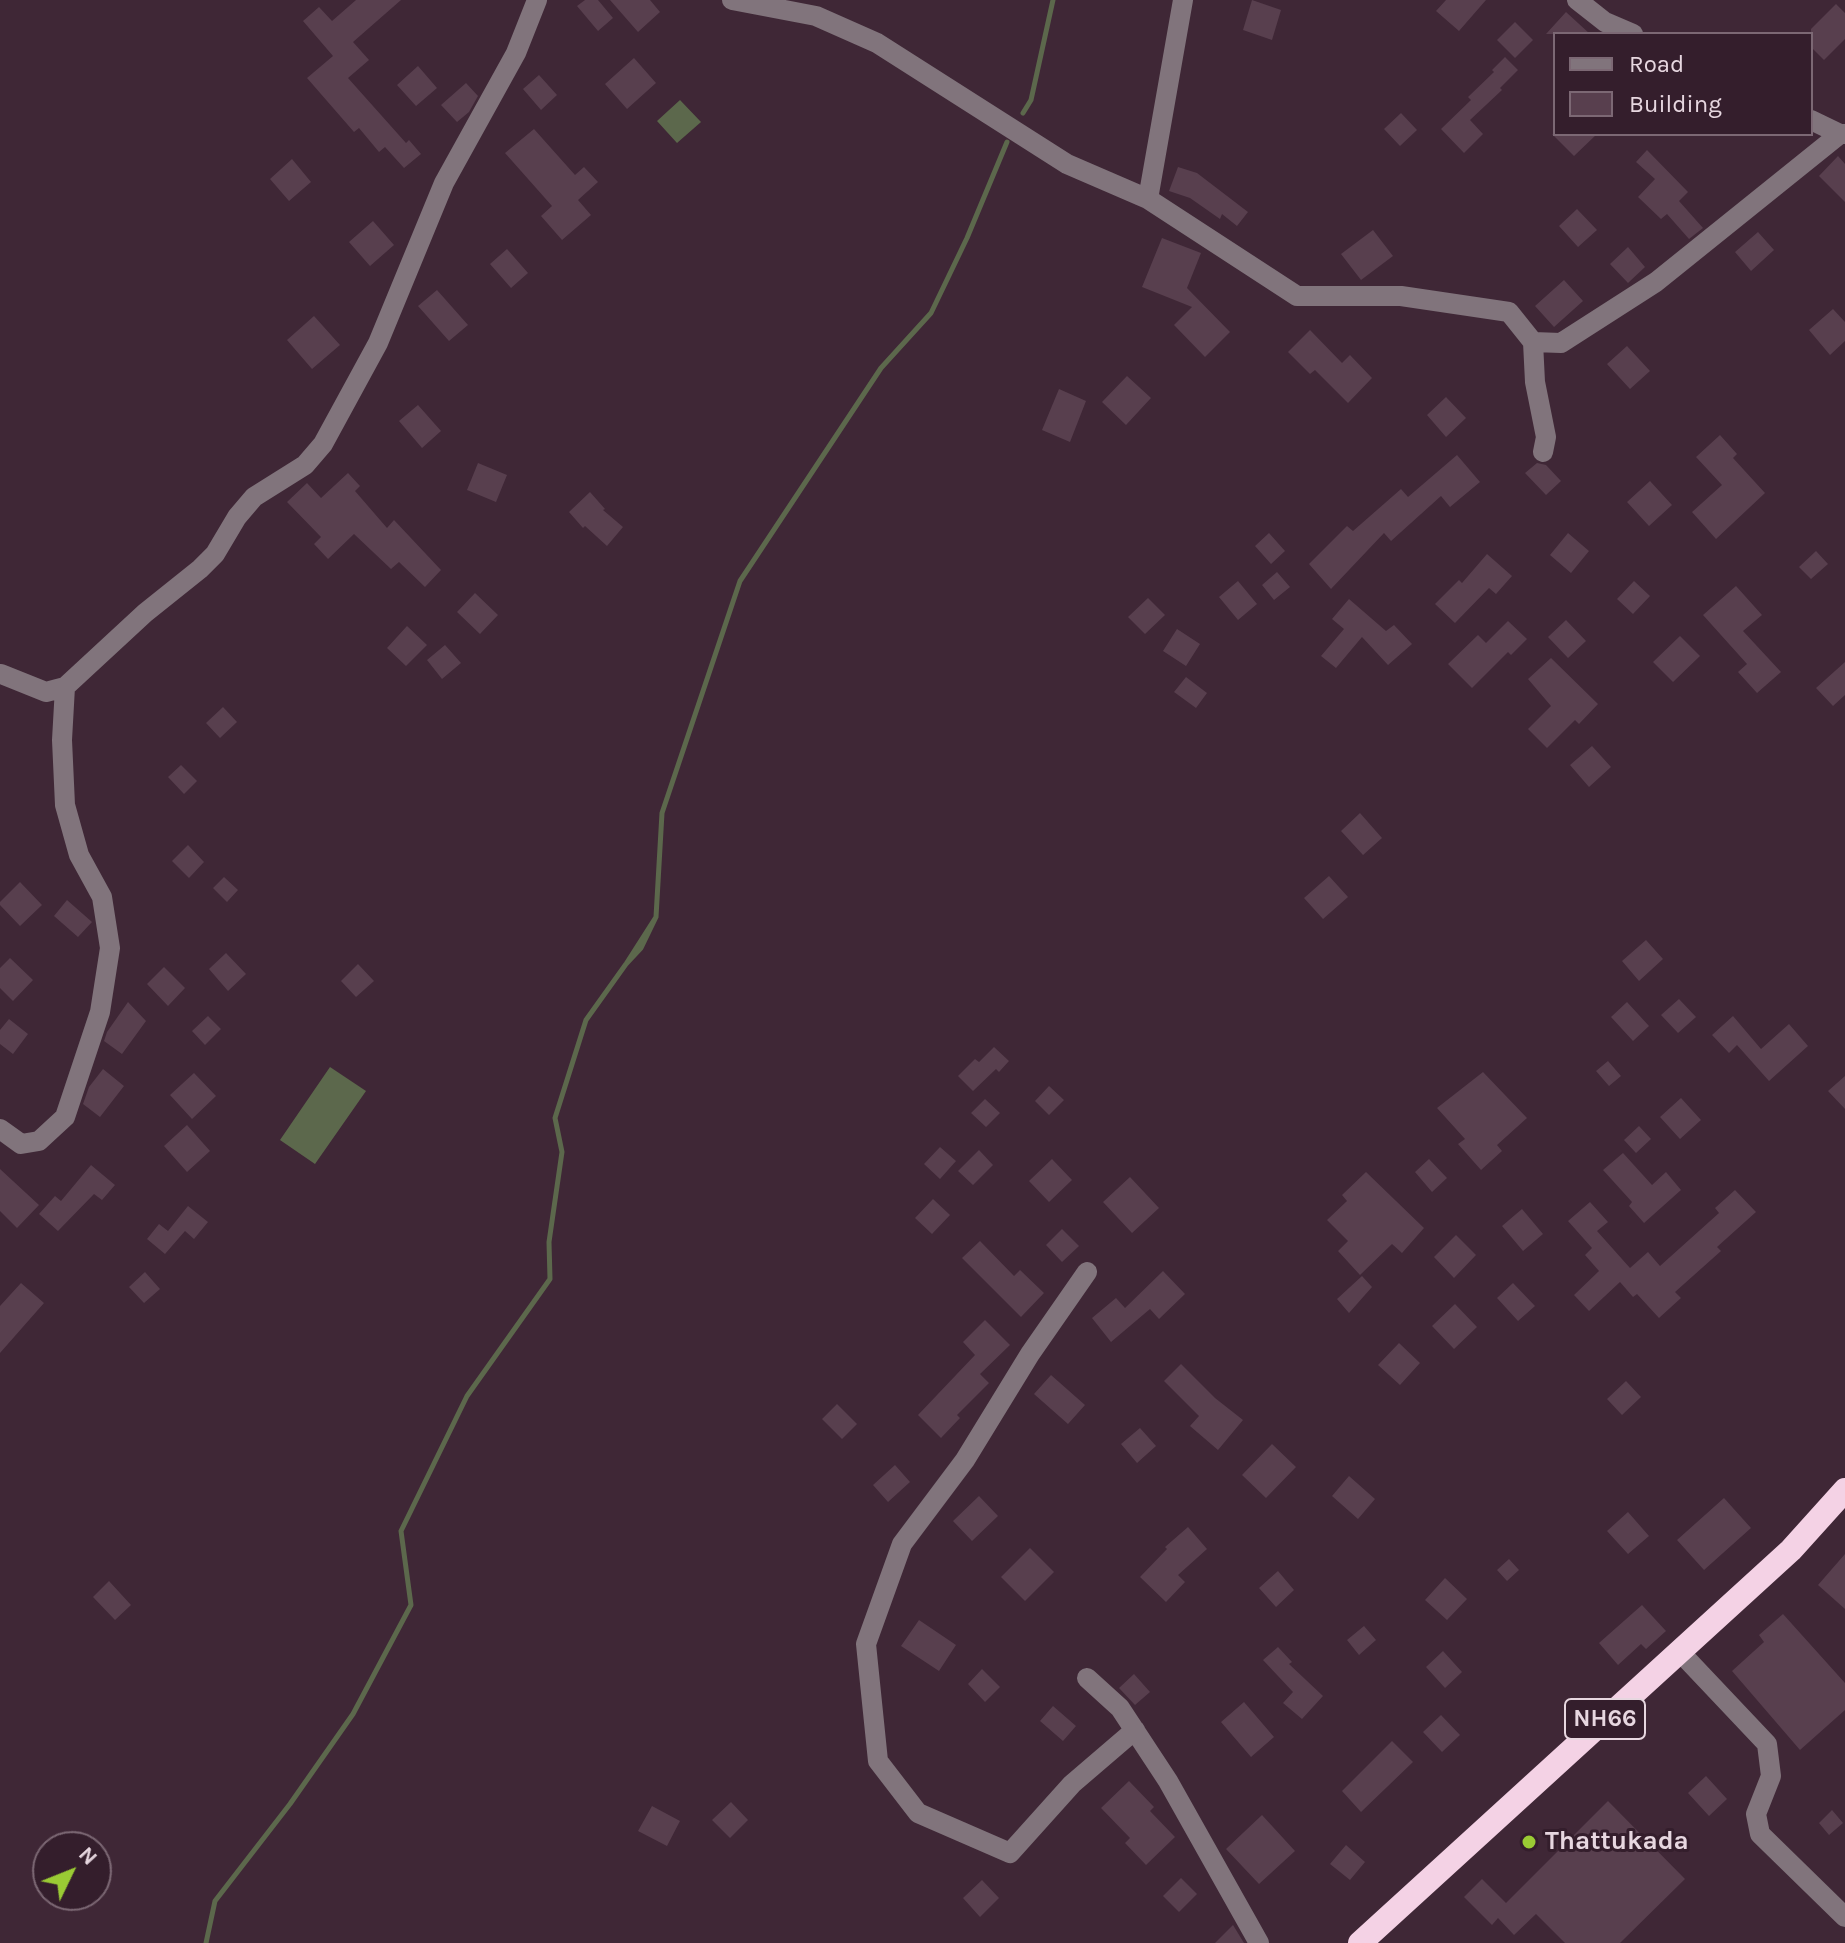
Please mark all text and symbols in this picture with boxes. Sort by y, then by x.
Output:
legend [1553,32,1813,136]
text: Road [1629,50,1684,78]
text: Building [1629,90,1722,118]
road number: NH66 [1565,1699,1645,1739]
place label: Thattukada [1545,1826,1689,1858]
north arrow [32,1831,112,1911]
marker: Thattukada [1520,1833,1538,1851]
text: N [73,1841,103,1871]

